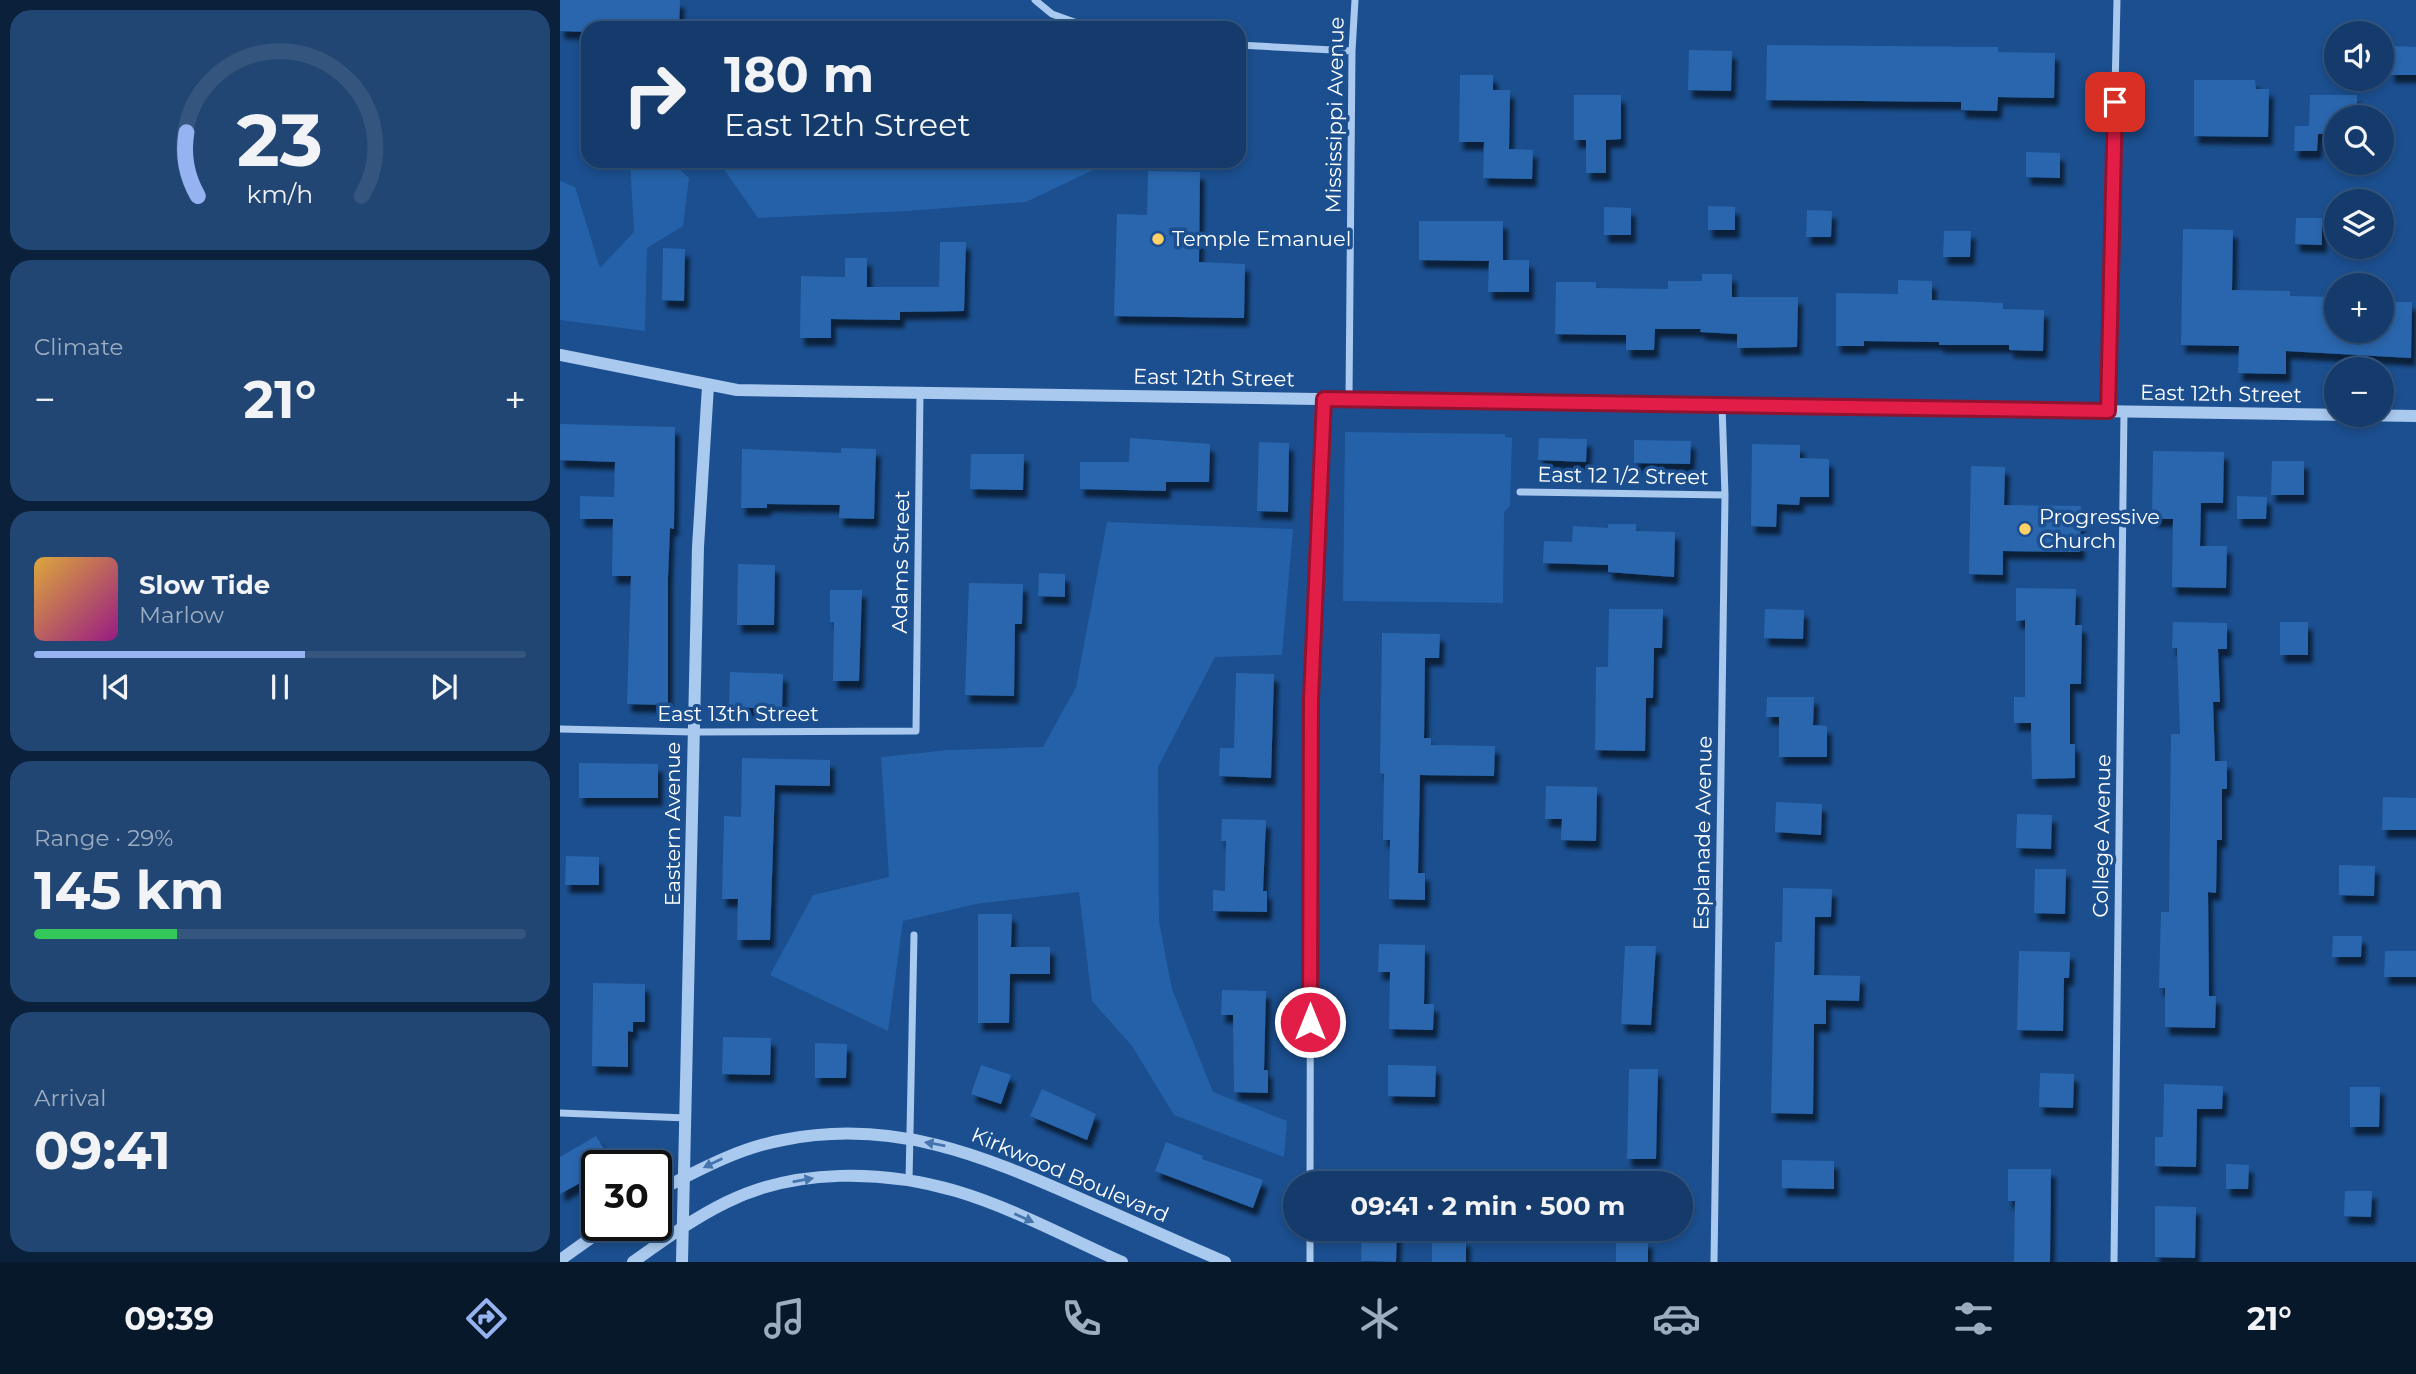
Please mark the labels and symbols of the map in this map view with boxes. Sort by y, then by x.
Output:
street label: Mississippi Avenue [1320,16,1349,214]
pin [2085,72,2145,132]
place label: Temple Emanuel [1172,226,1351,251]
marker: Temple Emanuel [1150,231,1166,247]
street label: East 12th Street [1133,364,1295,391]
street label: East 12th Street [2140,380,2302,407]
street label: East 12 1/2 Street [1537,462,1709,489]
street label: Adams Street [887,490,914,634]
place label: Progressive Church [2039,504,2160,553]
marker: Progressive Church [2017,521,2033,537]
street label: East 13th Street [657,701,819,726]
street label: Esplanade Avenue [1688,735,1717,931]
street label: Eastern Avenue [660,742,685,906]
street label: College Avenue [2088,754,2115,918]
position arrow [1273,985,1347,1059]
street label: Kirkwood Boulevard [968,1122,1173,1227]
one-way arrow [924,1138,946,1149]
speed limit sign: 30 [581,1150,672,1241]
one-way arrow [703,1158,723,1169]
one-way arrow [792,1175,814,1186]
one-way arrow [1013,1213,1034,1224]

